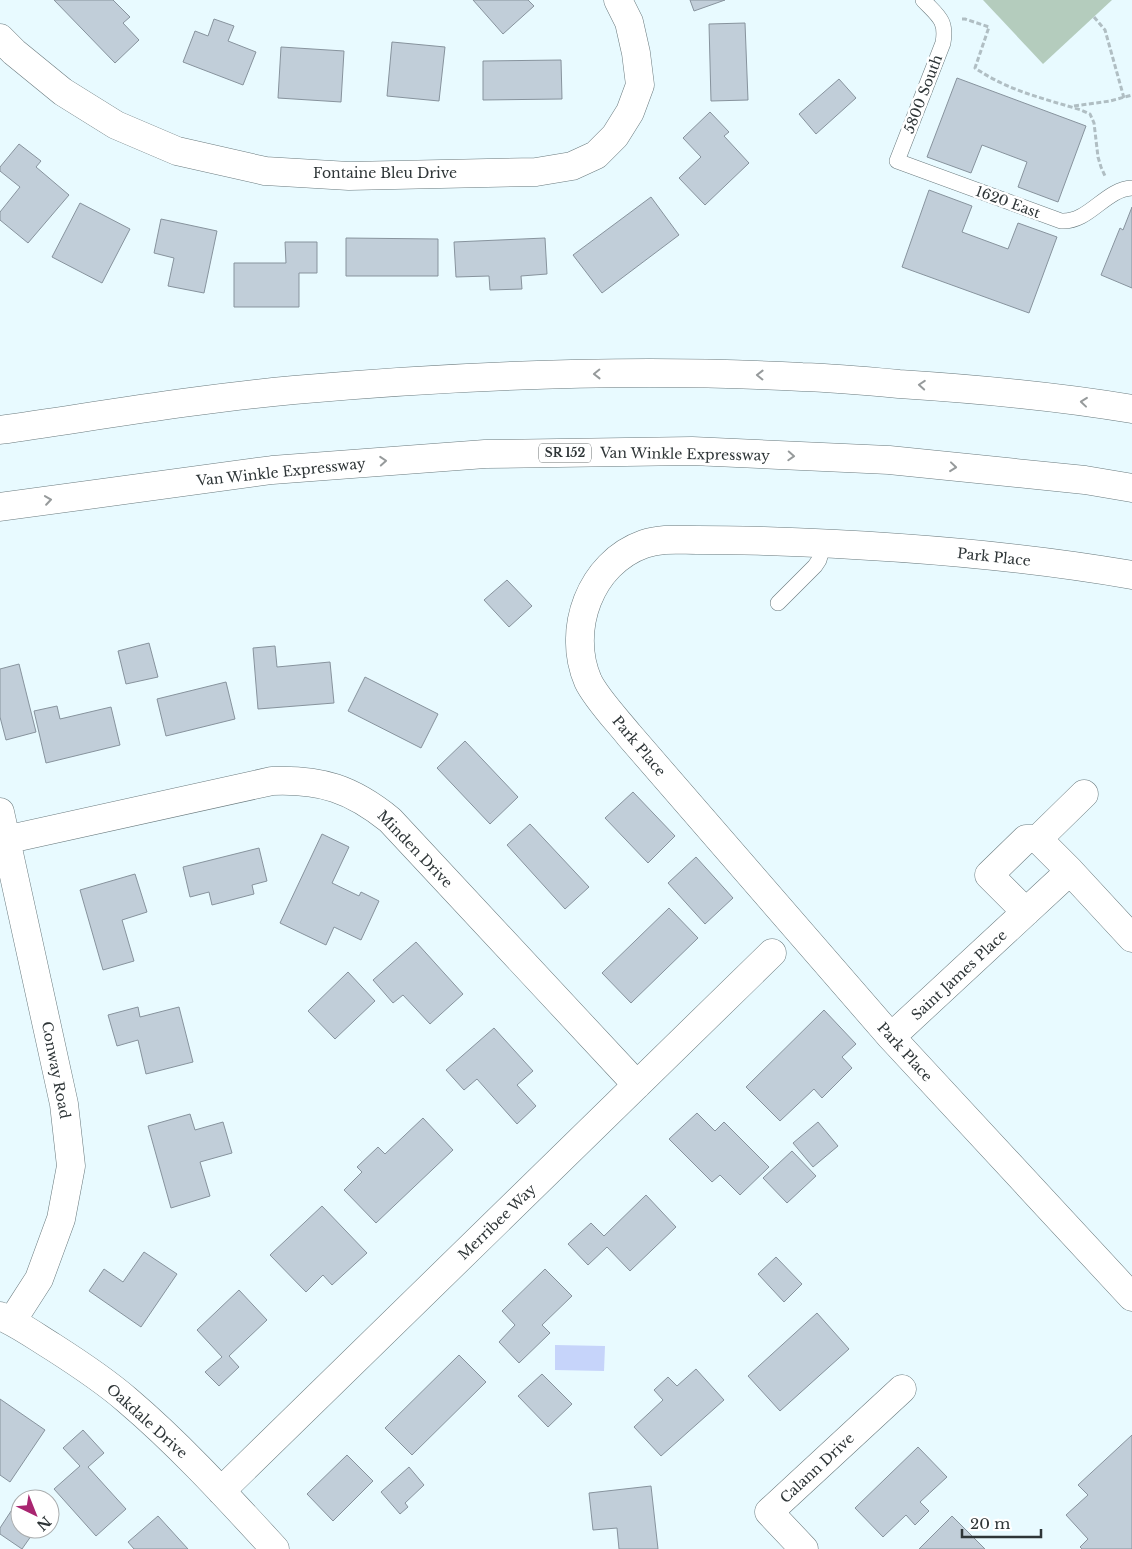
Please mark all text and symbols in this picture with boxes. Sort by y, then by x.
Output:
street label: 5800 South [900,52,946,136]
street label: Fontaine Bleu Drive [313,164,457,182]
street label: 1620 East [973,182,1043,222]
one-way arrow [593,369,601,379]
one-way arrow [756,370,764,381]
one-way arrow [918,380,926,391]
one-way arrow [1079,397,1087,408]
road number: SR 152 [539,443,591,462]
street label: Van Winkle Expressway [599,443,770,464]
one-way arrow [787,450,795,461]
street label: Van Winkle Expressway [194,454,367,490]
one-way arrow [380,456,388,467]
one-way arrow [949,461,957,472]
one-way arrow [44,495,53,505]
street label: Park Place [956,544,1032,570]
street label: Park Place [608,712,670,780]
street label: Minden Drive [374,806,456,892]
street label: Saint James Place [907,926,1011,1024]
street label: Park Place [874,1019,936,1085]
street label: Conway Road [38,1020,74,1121]
street label: Merribee Way [454,1180,540,1264]
street label: Oakdale Drive [103,1380,191,1462]
street label: Calann Drive [776,1429,858,1507]
north arrow [10,1489,60,1539]
scale bar [962,1506,1041,1538]
text: N [33,1512,55,1535]
text: 20 m [970,1514,1010,1533]

